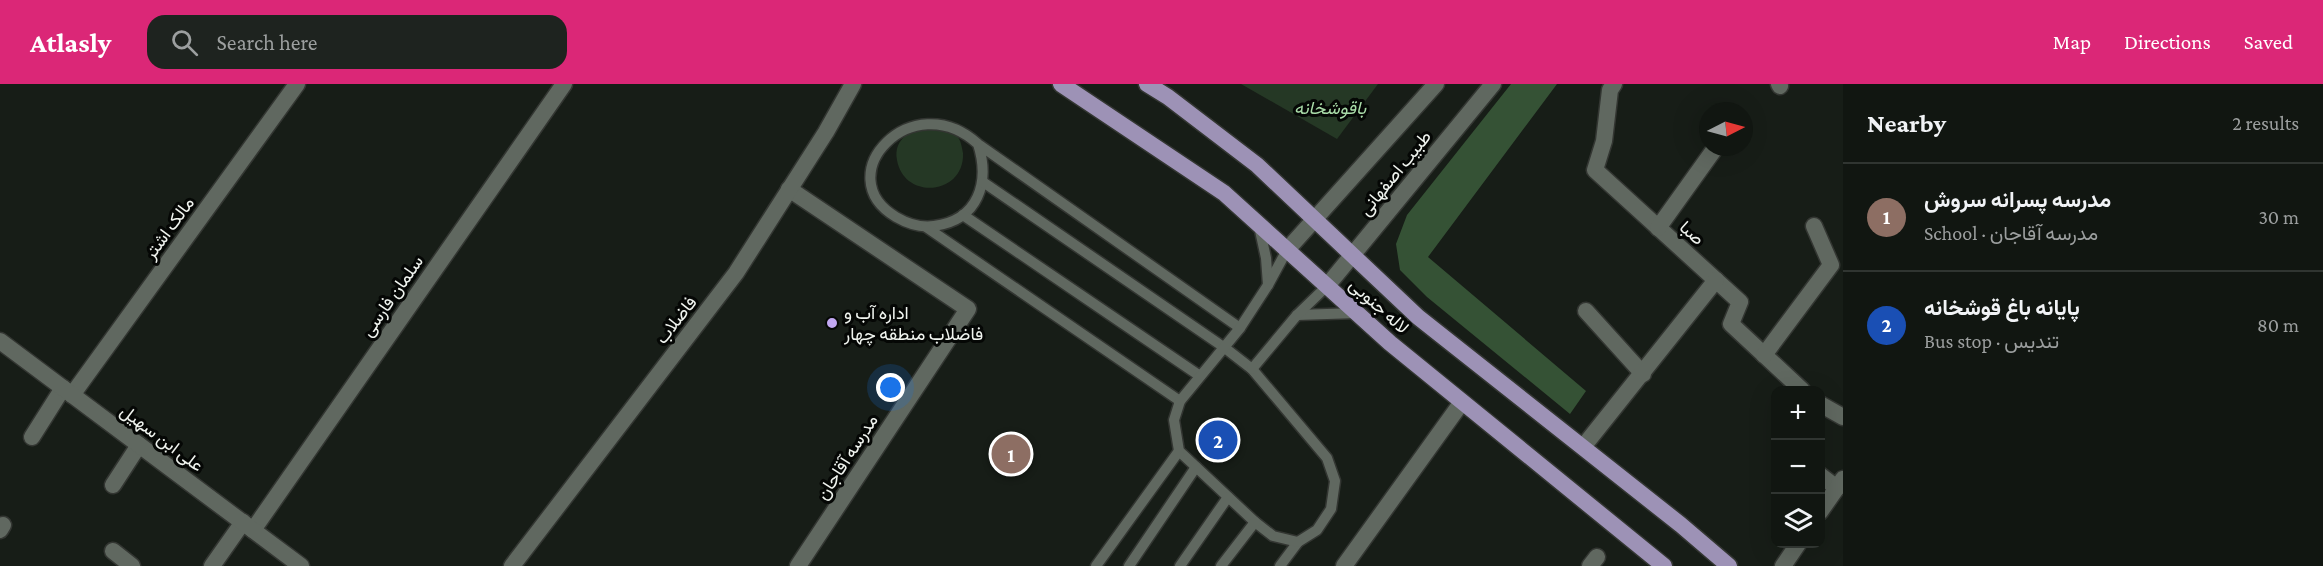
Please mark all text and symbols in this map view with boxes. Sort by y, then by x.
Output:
search box [147,15,567,69]
icon: search [168,26,201,59]
text: Atlasly [30,27,111,58]
text: Search here [216,30,317,55]
text: Map [2053,30,2091,54]
text: Directions [2124,30,2211,54]
text: Saved [2244,30,2293,54]
park label: باقوشخانه [1294,98,1367,119]
north arrow [1699,102,1753,156]
text: Nearby [1867,109,1946,138]
text: 2 results [2232,112,2299,134]
street label: طبیب اصفهانی [1355,127,1436,220]
text: مدرسه پسرانه سروش [1924,187,2111,212]
street label: مالک اشتر [139,193,199,264]
text: 1 [1883,206,1890,228]
text: 30 m [2258,206,2299,228]
street label: صبا [1676,217,1708,249]
text: School · مدرسه آقاجان [1924,222,2098,244]
street label: سلمان فارسی [357,252,428,341]
street label: لاله جنوبی [1345,274,1413,339]
street label: فاضلاب [651,292,701,348]
text: پایانه باغ قوشخانه [1924,295,2080,320]
place label: اداره آب و فاضلاب منطقه چهار [843,303,983,346]
text: 2 [1881,314,1892,336]
text: 80 m [2257,314,2299,336]
marker: اداره آب و فاضلاب منطقه چهار [825,316,839,330]
text: Bus stop · تندیس [1924,330,2059,352]
your location [876,373,905,402]
map controls [1771,386,1825,548]
button: + [1771,386,1825,440]
street label: علی ابن سهیل [116,400,207,476]
street label: مدرسه آقاجان [812,411,883,504]
pin: 2 [1198,418,1238,462]
pin: 1 [992,432,1030,476]
button: − [1771,440,1825,494]
button: layers [1771,494,1825,548]

